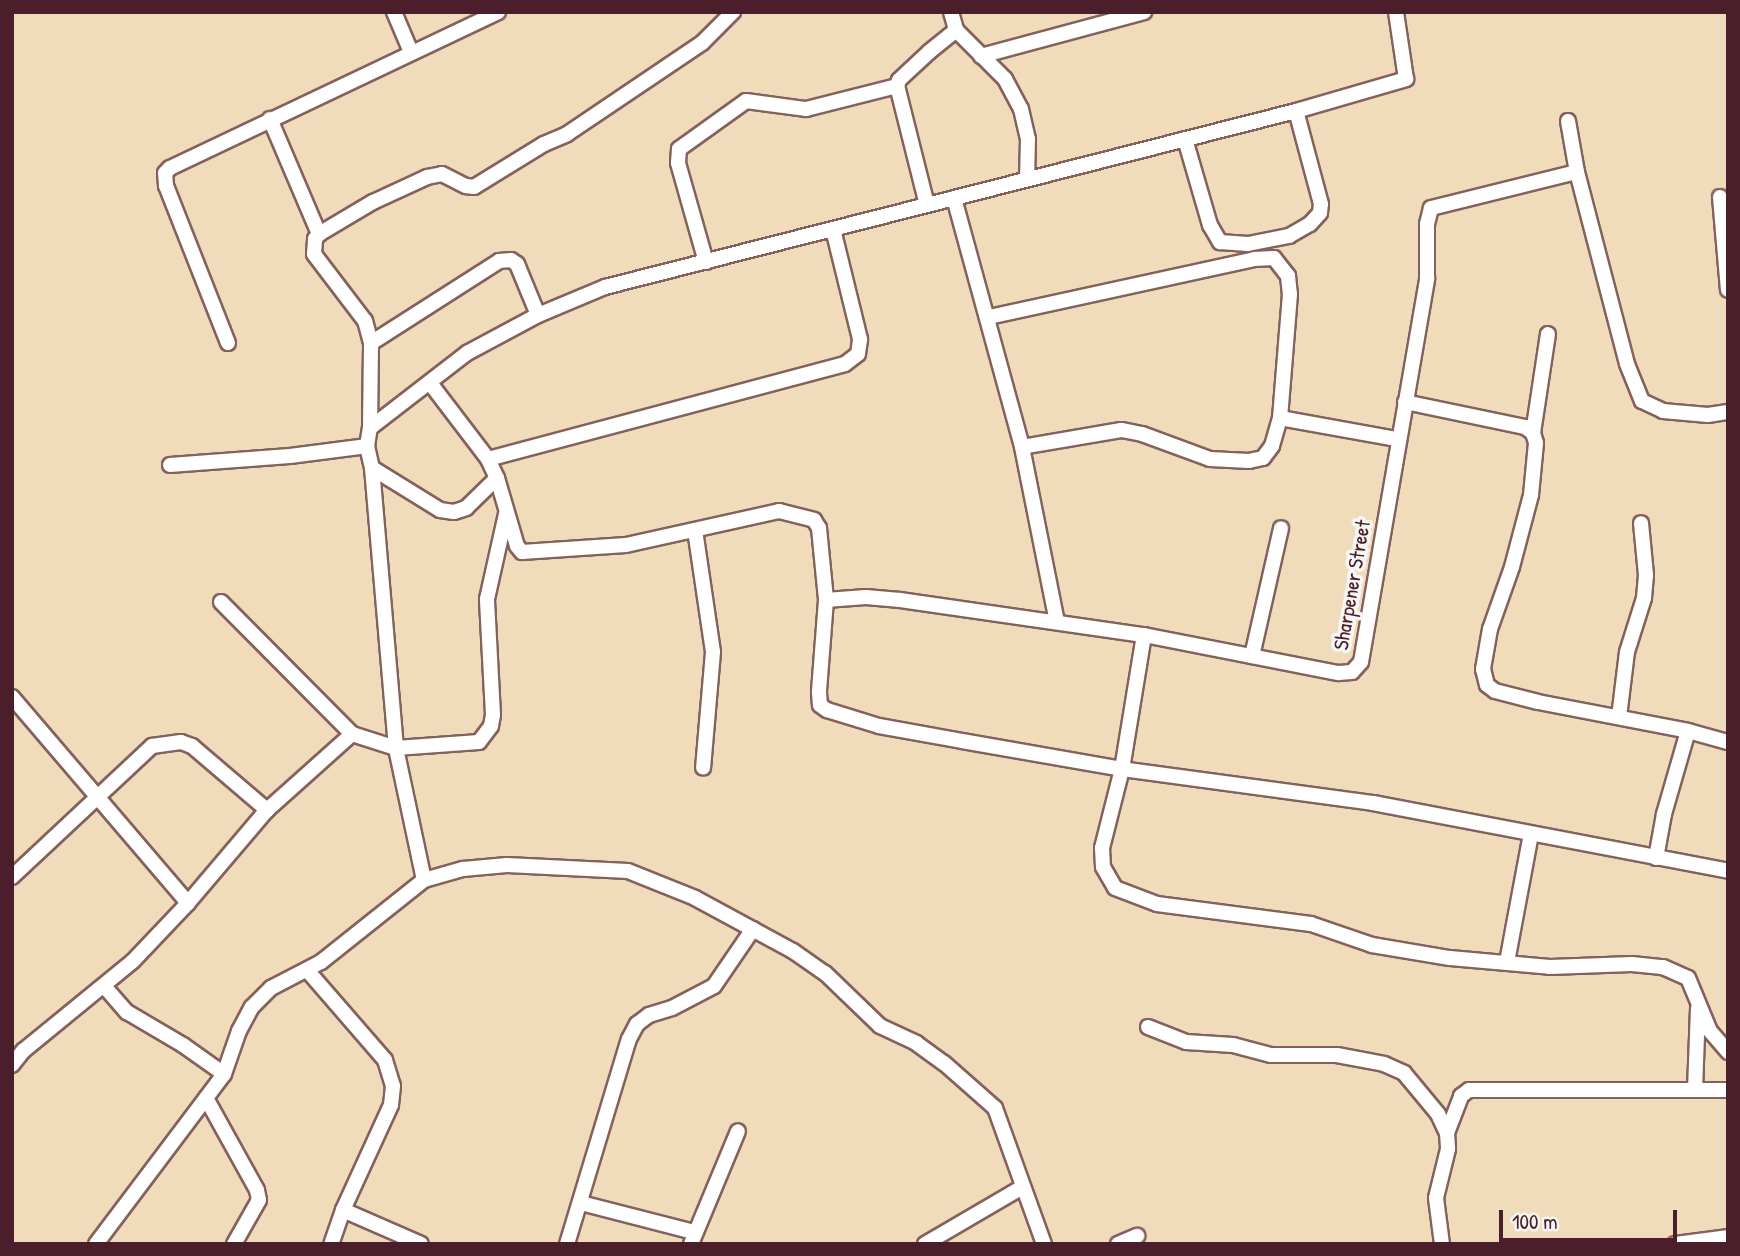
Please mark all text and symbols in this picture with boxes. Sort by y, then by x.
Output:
street label: Sharpener Street [1328,518,1376,652]
scale bar [1502,1196,1680,1240]
text: 100 m [1512,1207,1558,1236]

